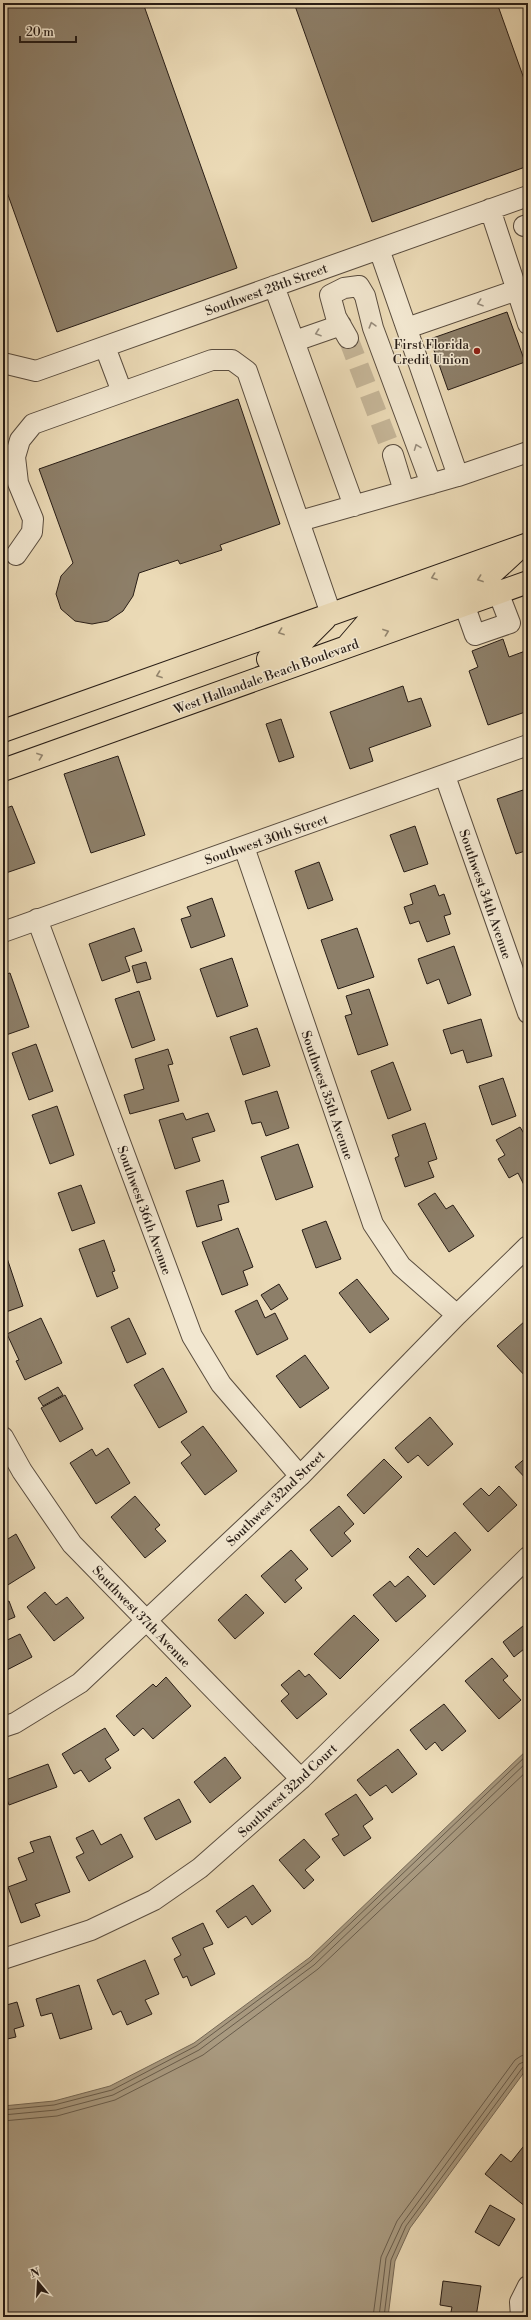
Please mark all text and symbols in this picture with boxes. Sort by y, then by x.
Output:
scale bar [20,18,76,44]
text: 20 m [26,25,54,40]
street label: Southwest 28th Street [203,260,330,320]
one-way arrow [476,298,483,306]
one-way arrow [368,322,377,329]
one-way arrow [314,328,321,336]
place label: First Florida Credit Union [393,337,469,368]
marker: First Florida Credit Union [472,346,482,356]
one-way arrow [413,444,421,451]
one-way arrow [430,573,437,581]
one-way arrow [476,574,483,582]
one-way arrow [278,627,285,635]
one-way arrow [383,629,390,637]
street label: West Hallandale Beach Boulevard [171,636,362,718]
one-way arrow [155,671,162,679]
one-way arrow [36,753,43,761]
street label: Southwest 30th Street [203,811,330,869]
street label: Southwest 34th Avenue [455,827,515,962]
street label: Southwest 35th Avenue [297,1029,357,1162]
street label: Southwest 36th Avenue [113,1144,175,1277]
street label: Southwest 32nd Street [223,1447,329,1550]
street label: Southwest 37th Avenue [89,1563,194,1671]
street label: Southwest 32nd Court [235,1740,341,1841]
north arrow [18,2262,58,2302]
text: N [29,2265,42,2281]

